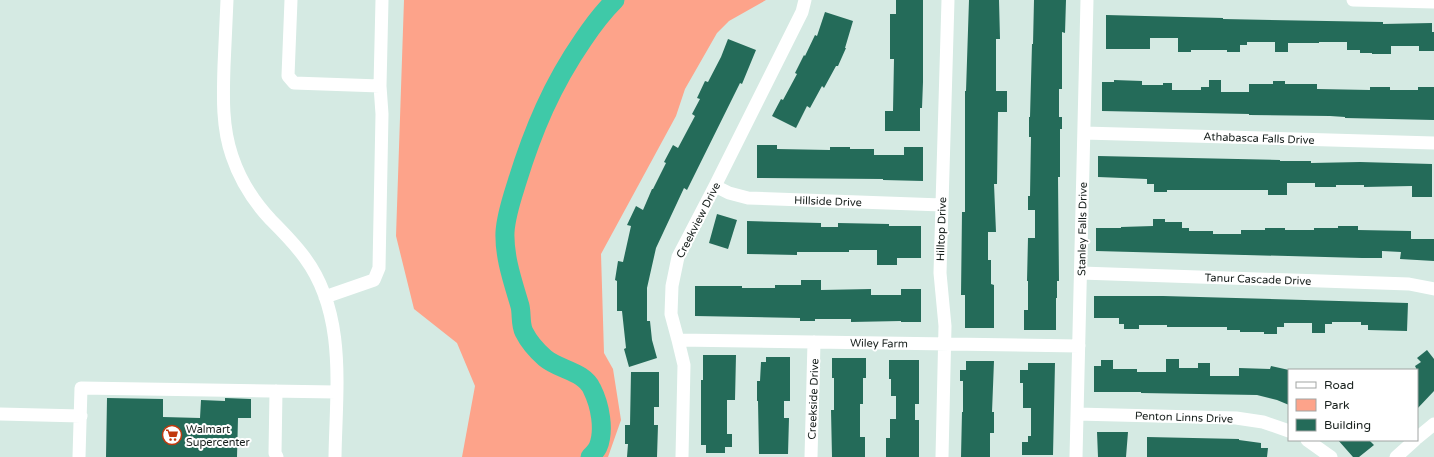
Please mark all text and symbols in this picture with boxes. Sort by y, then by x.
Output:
street label: Athabasca Falls Drive [1203,130,1315,147]
street label: Creekview Drive [674,180,723,260]
street label: Stanley Falls Drive [1075,182,1090,276]
street label: Hillside Drive [794,194,862,209]
street label: Hilltop Drive [934,197,949,261]
street label: Tanur Cascade Drive [1204,271,1312,288]
street label: Wiley Farm [850,336,908,351]
street label: Creekside Drive [806,358,821,440]
legend [1288,369,1418,441]
text: Road [1324,378,1354,392]
text: Park [1324,398,1350,412]
street label: Penton Linns Drive [1135,409,1233,426]
text: Building [1324,418,1371,432]
place label: Walmart Supercenter [186,423,251,449]
supermarket icon: Walmart Supercenter [161,424,183,446]

